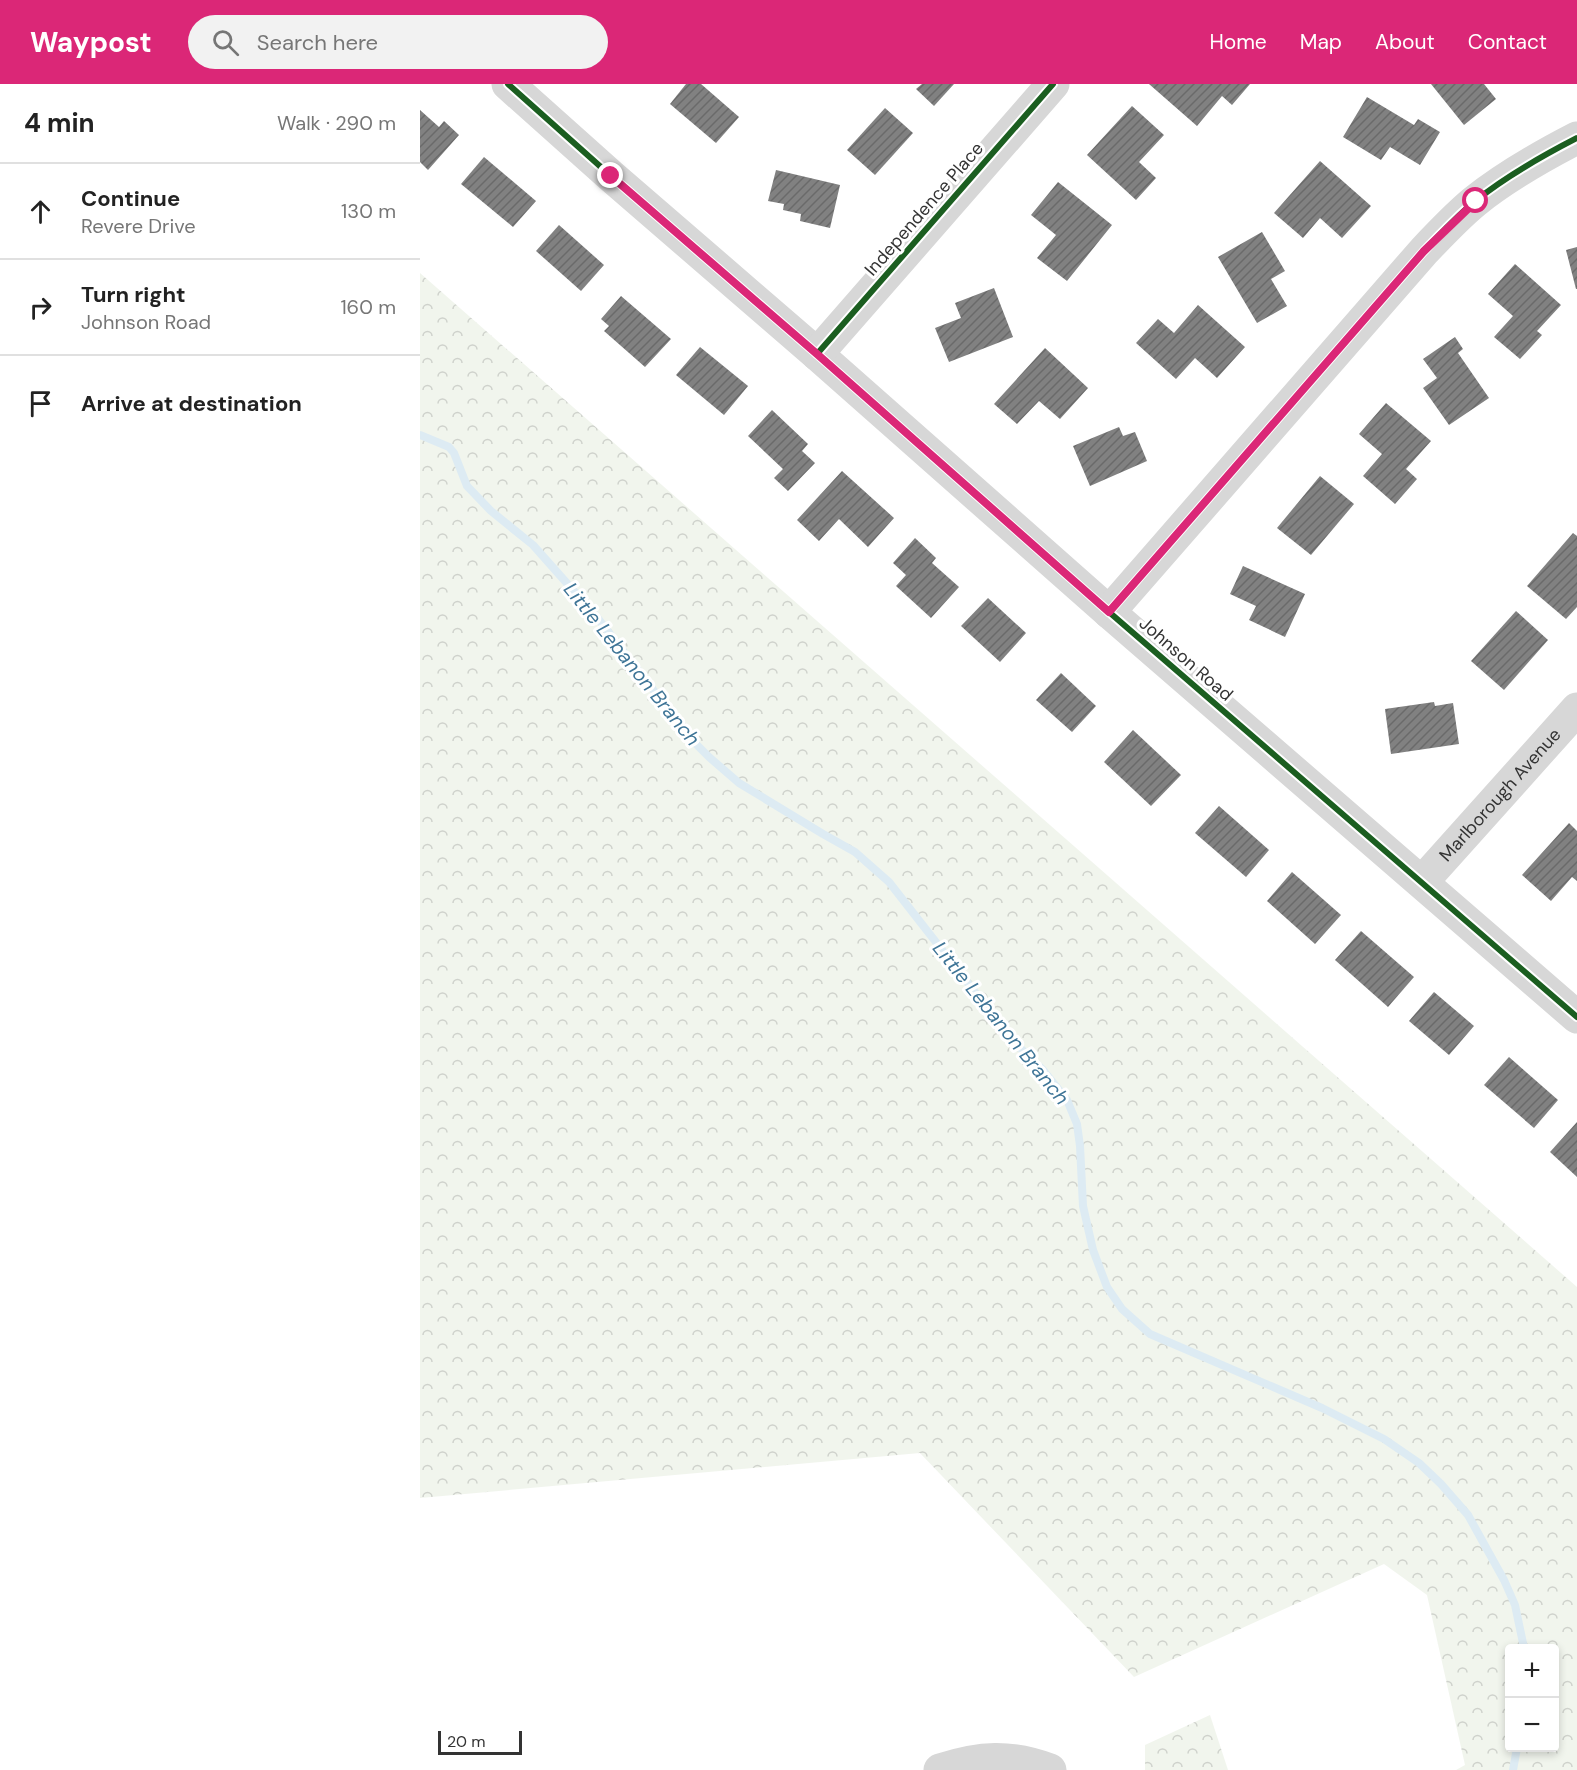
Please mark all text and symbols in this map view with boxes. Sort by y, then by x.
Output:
search box [188,15,608,69]
text: Waypost [30,24,152,61]
icon: search [209,26,242,59]
text: Search here [257,28,378,57]
text: Home [1209,28,1267,56]
text: Map [1300,28,1342,56]
text: About [1375,28,1435,56]
text: Contact [1468,28,1547,56]
text: 4 min [24,106,95,140]
text: Walk · 290 m [277,110,396,136]
street label: Independence Place [859,137,989,281]
route end [597,162,623,188]
text: Continue [81,184,180,213]
route start [1462,187,1488,213]
icon: ahead [24,195,57,228]
text: 130 m [341,198,396,224]
text: Revere Drive [81,213,196,239]
text: Turn right [81,280,186,309]
icon: right [24,291,57,324]
text: 160 m [340,294,396,320]
text: Johnson Road [81,309,211,335]
icon: arrive [24,387,57,420]
text: Arrive at destination [81,389,302,418]
water label: Little Lebanon Branch [558,577,706,751]
street label: Johnson Road [1134,612,1238,706]
street label: Marlborough Avenue [1434,723,1566,867]
water label: Little Lebanon Branch [927,936,1075,1110]
map controls [1505,1644,1559,1752]
button: + [1505,1644,1559,1698]
button: − [1505,1698,1559,1752]
scale bar [438,1728,522,1756]
text: 20 m [447,1731,486,1752]

